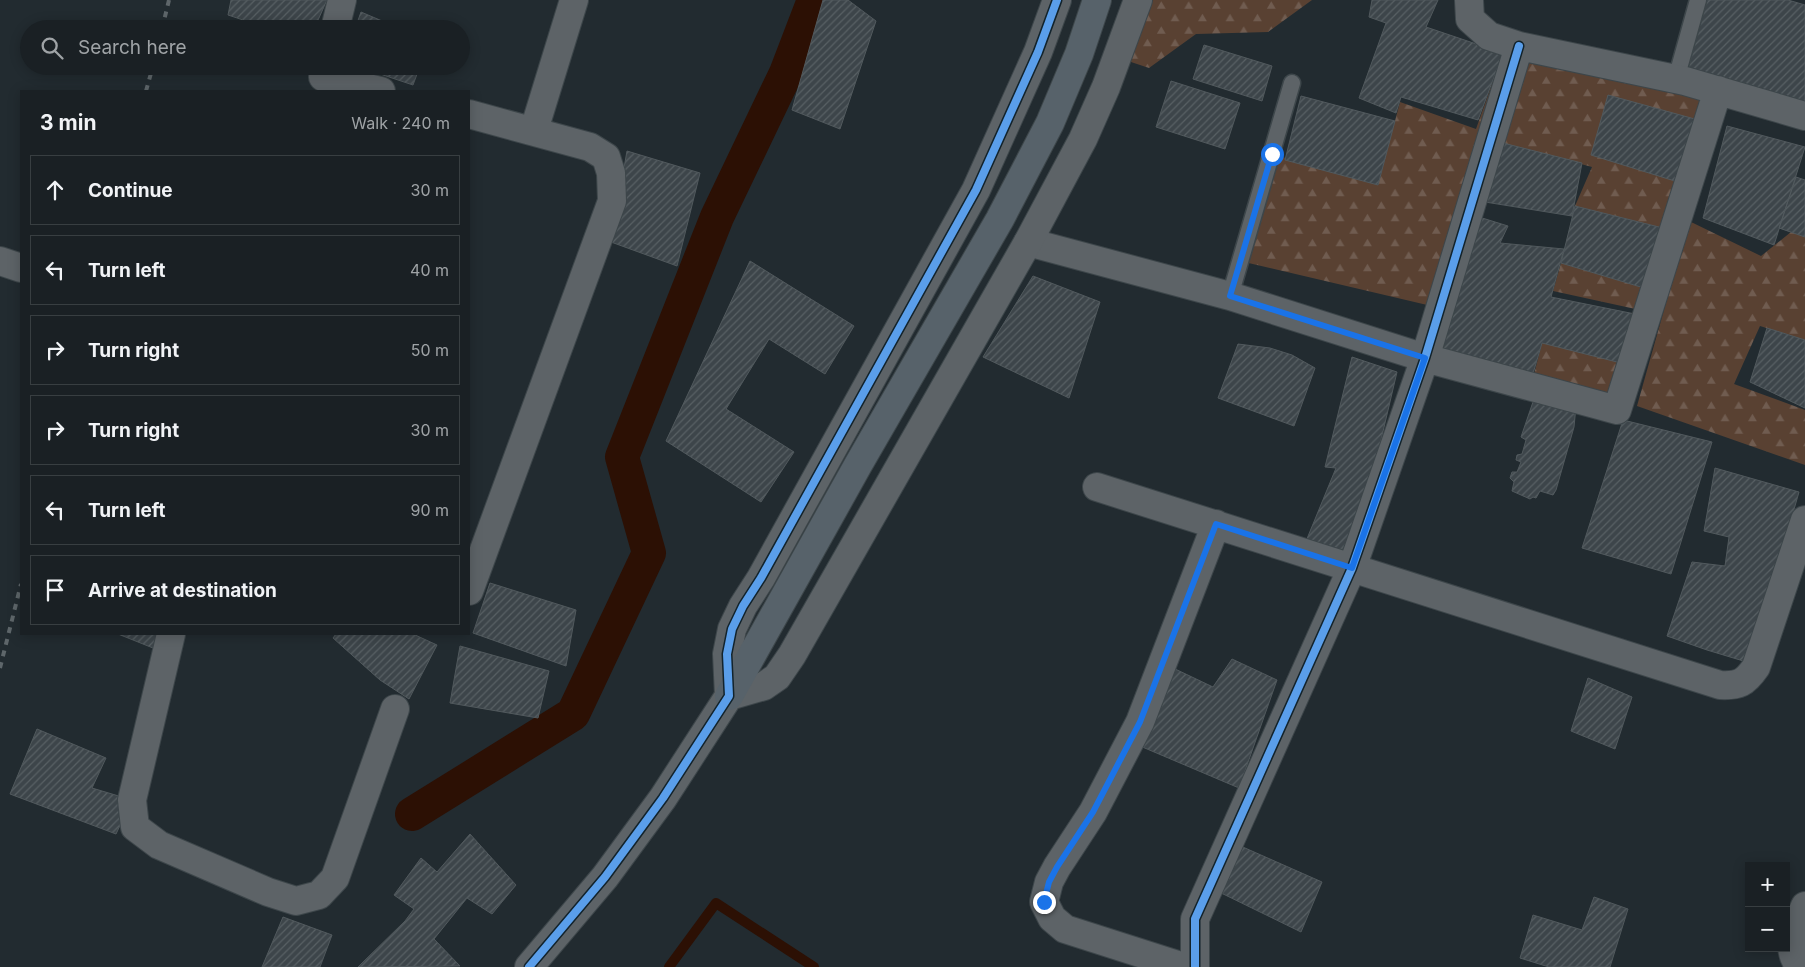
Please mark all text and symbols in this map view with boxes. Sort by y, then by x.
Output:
search box [20,20,470,75]
icon: search [38,34,66,62]
text: Search here [78,36,187,59]
text: 3 min [40,110,96,135]
text: Walk · 240 m [351,113,450,133]
route start [1261,143,1284,166]
icon: ahead [41,176,69,204]
text: Continue [88,179,173,202]
text: 30 m [411,180,449,200]
icon: left [41,256,69,284]
text: Turn left [88,259,166,282]
text: 40 m [410,260,449,280]
icon: right [41,336,69,364]
text: Turn right [88,339,179,362]
text: 50 m [411,340,449,360]
icon: right [41,416,69,444]
text: Turn right [88,419,179,442]
text: 30 m [411,420,449,440]
icon: left [41,496,69,524]
text: Turn left [88,499,166,522]
text: 90 m [410,500,449,520]
icon: arrive [41,576,69,604]
text: Arrive at destination [88,579,277,602]
map controls [1745,862,1790,952]
button: + [1745,862,1790,907]
route end [1033,891,1056,914]
button: − [1745,907,1790,952]

